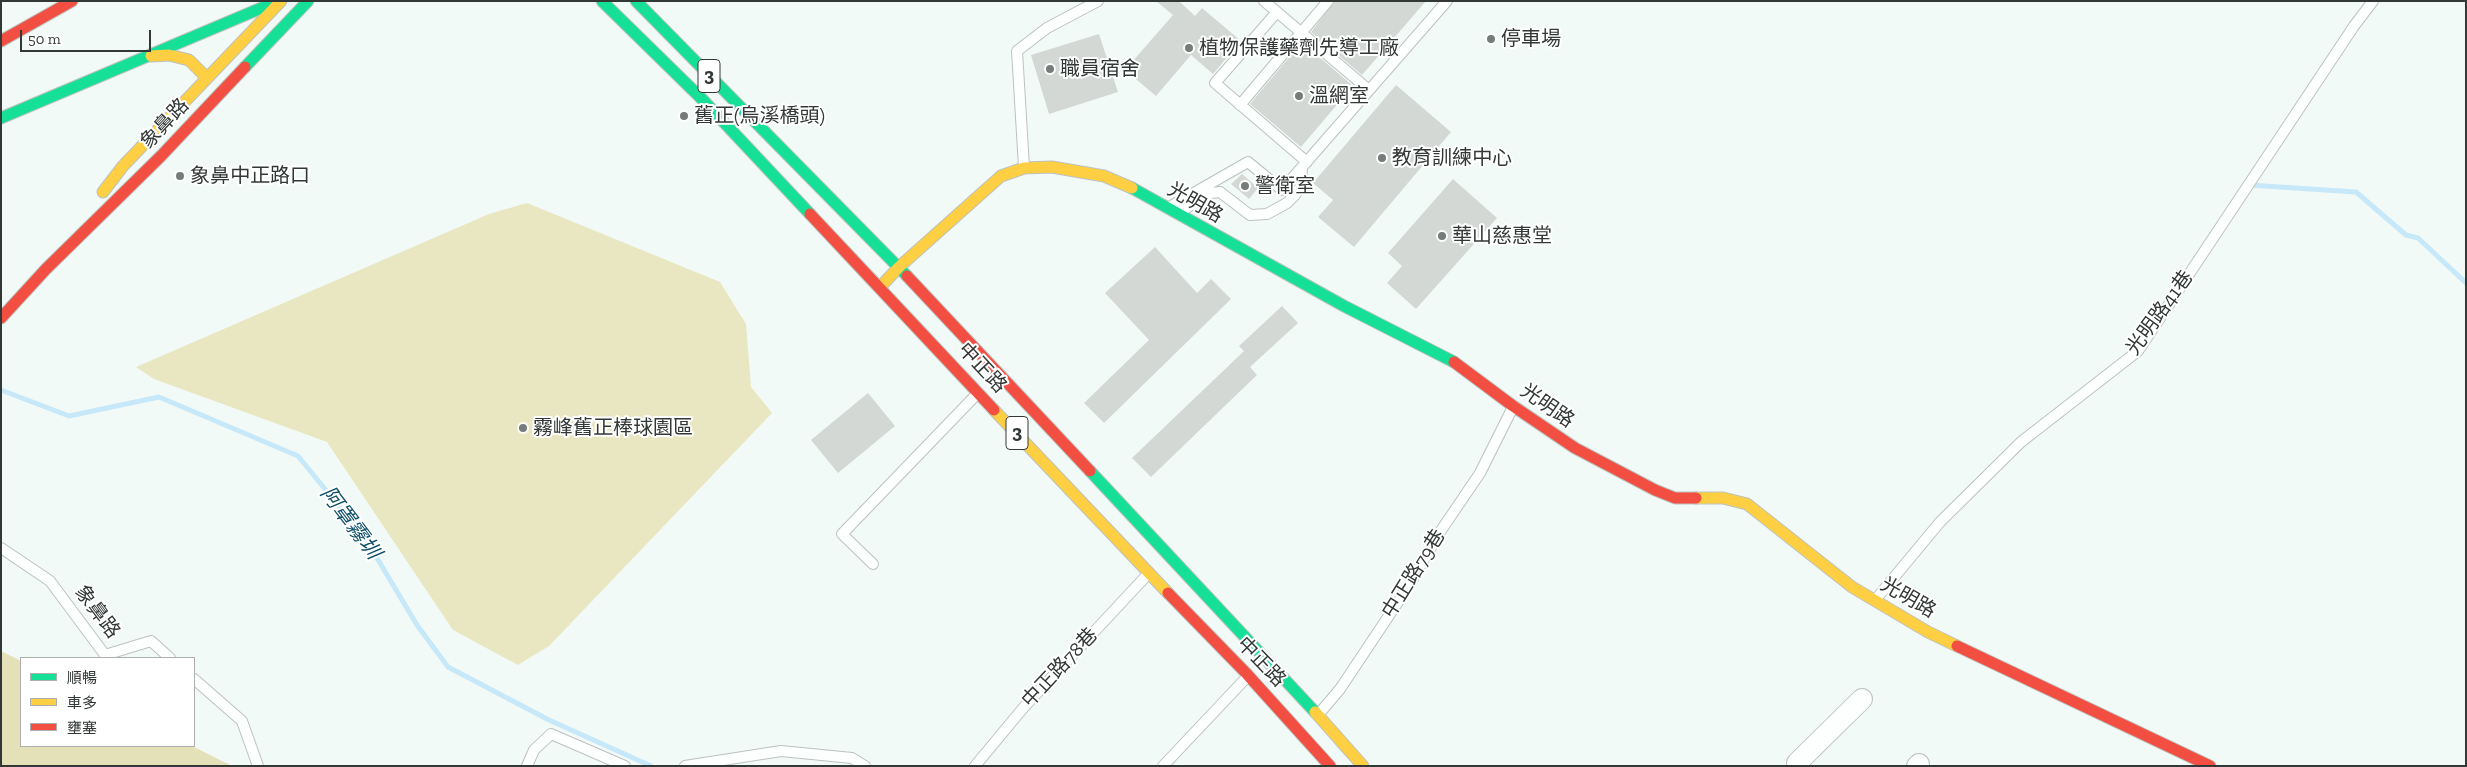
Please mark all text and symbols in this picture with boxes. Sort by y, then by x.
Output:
scale bar [22,20,154,52]
place label: 停車場 [1501,27,1561,51]
text: 50 m [28,30,61,48]
marker: 停車場 [1485,33,1497,45]
place label: 植物保護藥劑先導工廠 [1199,36,1399,60]
marker: 植物保護藥劑先導工廠 [1183,42,1195,54]
place label: 職員宿舍 [1060,57,1140,81]
road number: 3 [698,59,720,92]
marker: 職員宿舍 [1044,63,1056,75]
place label: 溫網室 [1309,84,1369,108]
marker: 溫網室 [1293,90,1305,102]
street label: 象鼻路 [136,94,194,154]
place label: 舊正(烏溪橋頭) [694,104,825,128]
marker: 舊正(烏溪橋頭) [678,110,690,122]
place label: 教育訓練中心 [1392,146,1512,170]
marker: 教育訓練中心 [1376,152,1388,164]
place label: 象鼻中正路口 [190,164,310,188]
marker: 象鼻中正路口 [174,170,186,182]
place label: 警衛室 [1255,174,1315,198]
street label: 光明路 [1163,178,1227,228]
marker: 警衛室 [1239,180,1251,192]
place label: 華山慈惠堂 [1452,224,1552,248]
marker: 華山慈惠堂 [1436,230,1448,242]
street label: 光明路41巷 [2121,266,2199,360]
street label: 中正路 [953,338,1011,398]
street label: 光明路 [1516,379,1578,433]
place label: 霧峰舊正棒球園區 [533,416,693,440]
road number: 3 [1006,416,1028,449]
marker: 霧峰舊正棒球園區 [517,422,529,434]
water label: 阿罩霧圳 [315,482,385,564]
street label: 中正路79巷 [1377,525,1451,623]
street label: 光明路 [1876,573,1940,623]
street label: 象鼻路 [69,581,125,643]
street label: 中正路78巷 [1017,623,1103,713]
street label: 中正路 [1232,632,1290,692]
legend [20,657,195,747]
text: 順暢 [67,669,97,687]
text: 車多 [67,694,97,712]
text: 壅塞 [67,719,97,737]

